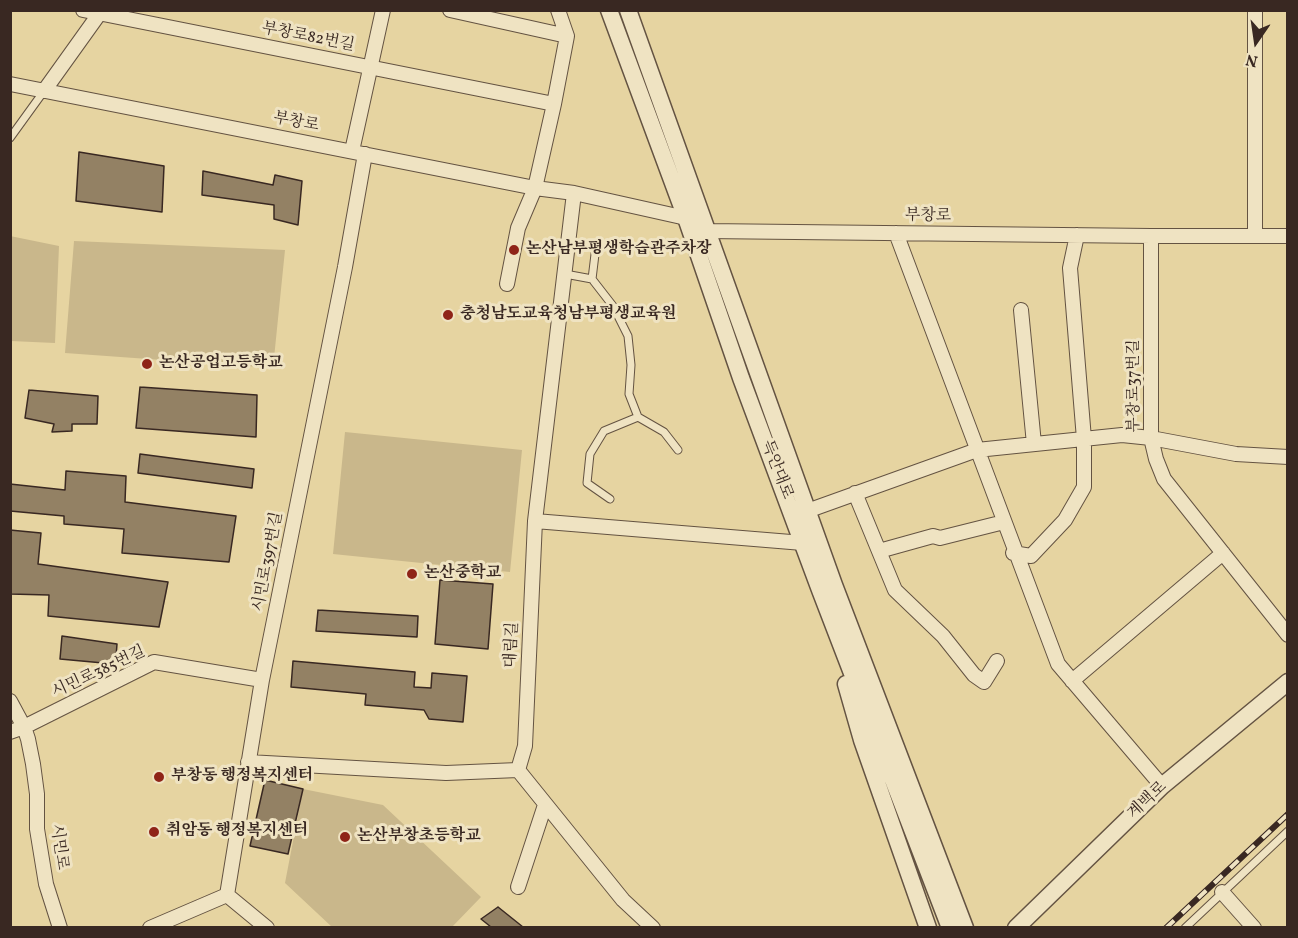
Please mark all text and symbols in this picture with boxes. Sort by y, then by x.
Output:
north arrow [1226,12,1286,72]
street label: 부창로82번길 [260,20,356,56]
text: N [1244,48,1260,72]
street label: 부창로 [271,109,321,137]
street label: 부창로 [905,207,951,227]
place label: 논산남부평생학습관주차장 [526,240,711,260]
marker: 논산남부평생학습관주차장 [507,243,521,257]
place label: 충청남도교육청남부평생교육원 [460,305,676,325]
marker: 충청남도교육청남부평생교육원 [441,308,455,322]
street label: 부창로37번길 [1125,339,1145,433]
place label: 논산공업고등학교 [159,354,283,374]
marker: 논산공업고등학교 [140,357,154,371]
street label: 득안대로 [756,438,796,502]
street label: 시민로397번길 [250,510,288,614]
place label: 논산중학교 [424,564,501,584]
marker: 논산중학교 [405,567,419,581]
street label: 대림길 [502,621,524,669]
street label: 시민로385번길 [49,643,149,703]
place label: 부창동 행정복지센터 [171,767,313,787]
marker: 부창동 행정복지센터 [152,770,166,784]
street label: 계백로 [1124,778,1172,824]
place label: 취암동 행정복지센터 [166,822,308,842]
street label: 시민로 [45,823,71,871]
marker: 취암동 행정복지센터 [147,825,161,839]
place label: 논산부창초등학교 [357,827,481,847]
marker: 논산부창초등학교 [338,830,352,844]

